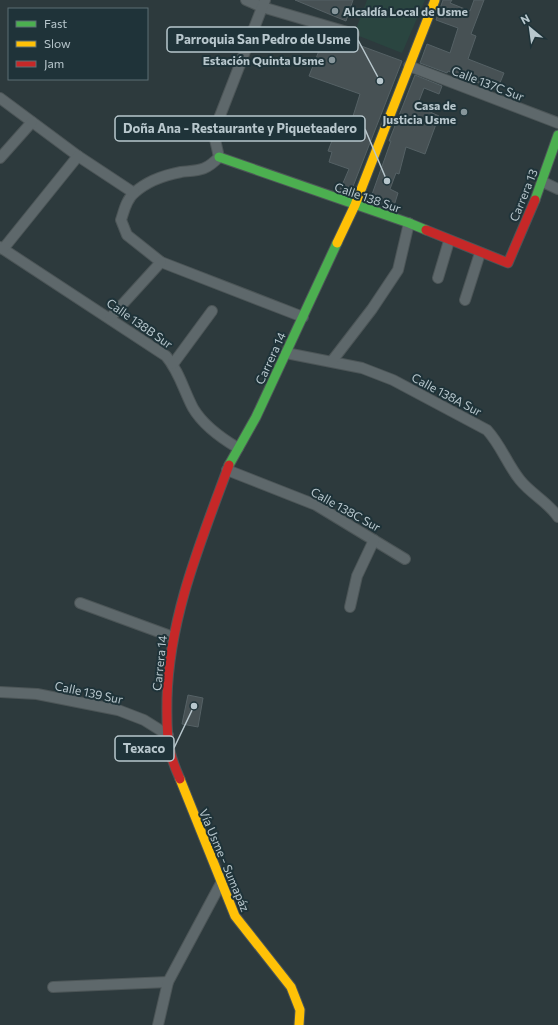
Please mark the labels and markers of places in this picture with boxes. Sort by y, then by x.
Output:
place label: Alcaldía Local de Usme [343,4,468,18]
marker: Alcaldía Local de Usme [330,6,340,16]
callout: Parroquia San Pedro de Usme [167,27,358,52]
place label: Estación Quinta Usme [203,53,324,67]
marker: Estación Quinta Usme [327,55,337,65]
place label: Casa de Justicia Usme [382,98,456,127]
marker: Casa de Justicia Usme [459,107,469,117]
callout: Doña Ana - Restaurante y Piqueteadero [115,116,365,141]
callout: Texaco [115,736,174,761]

